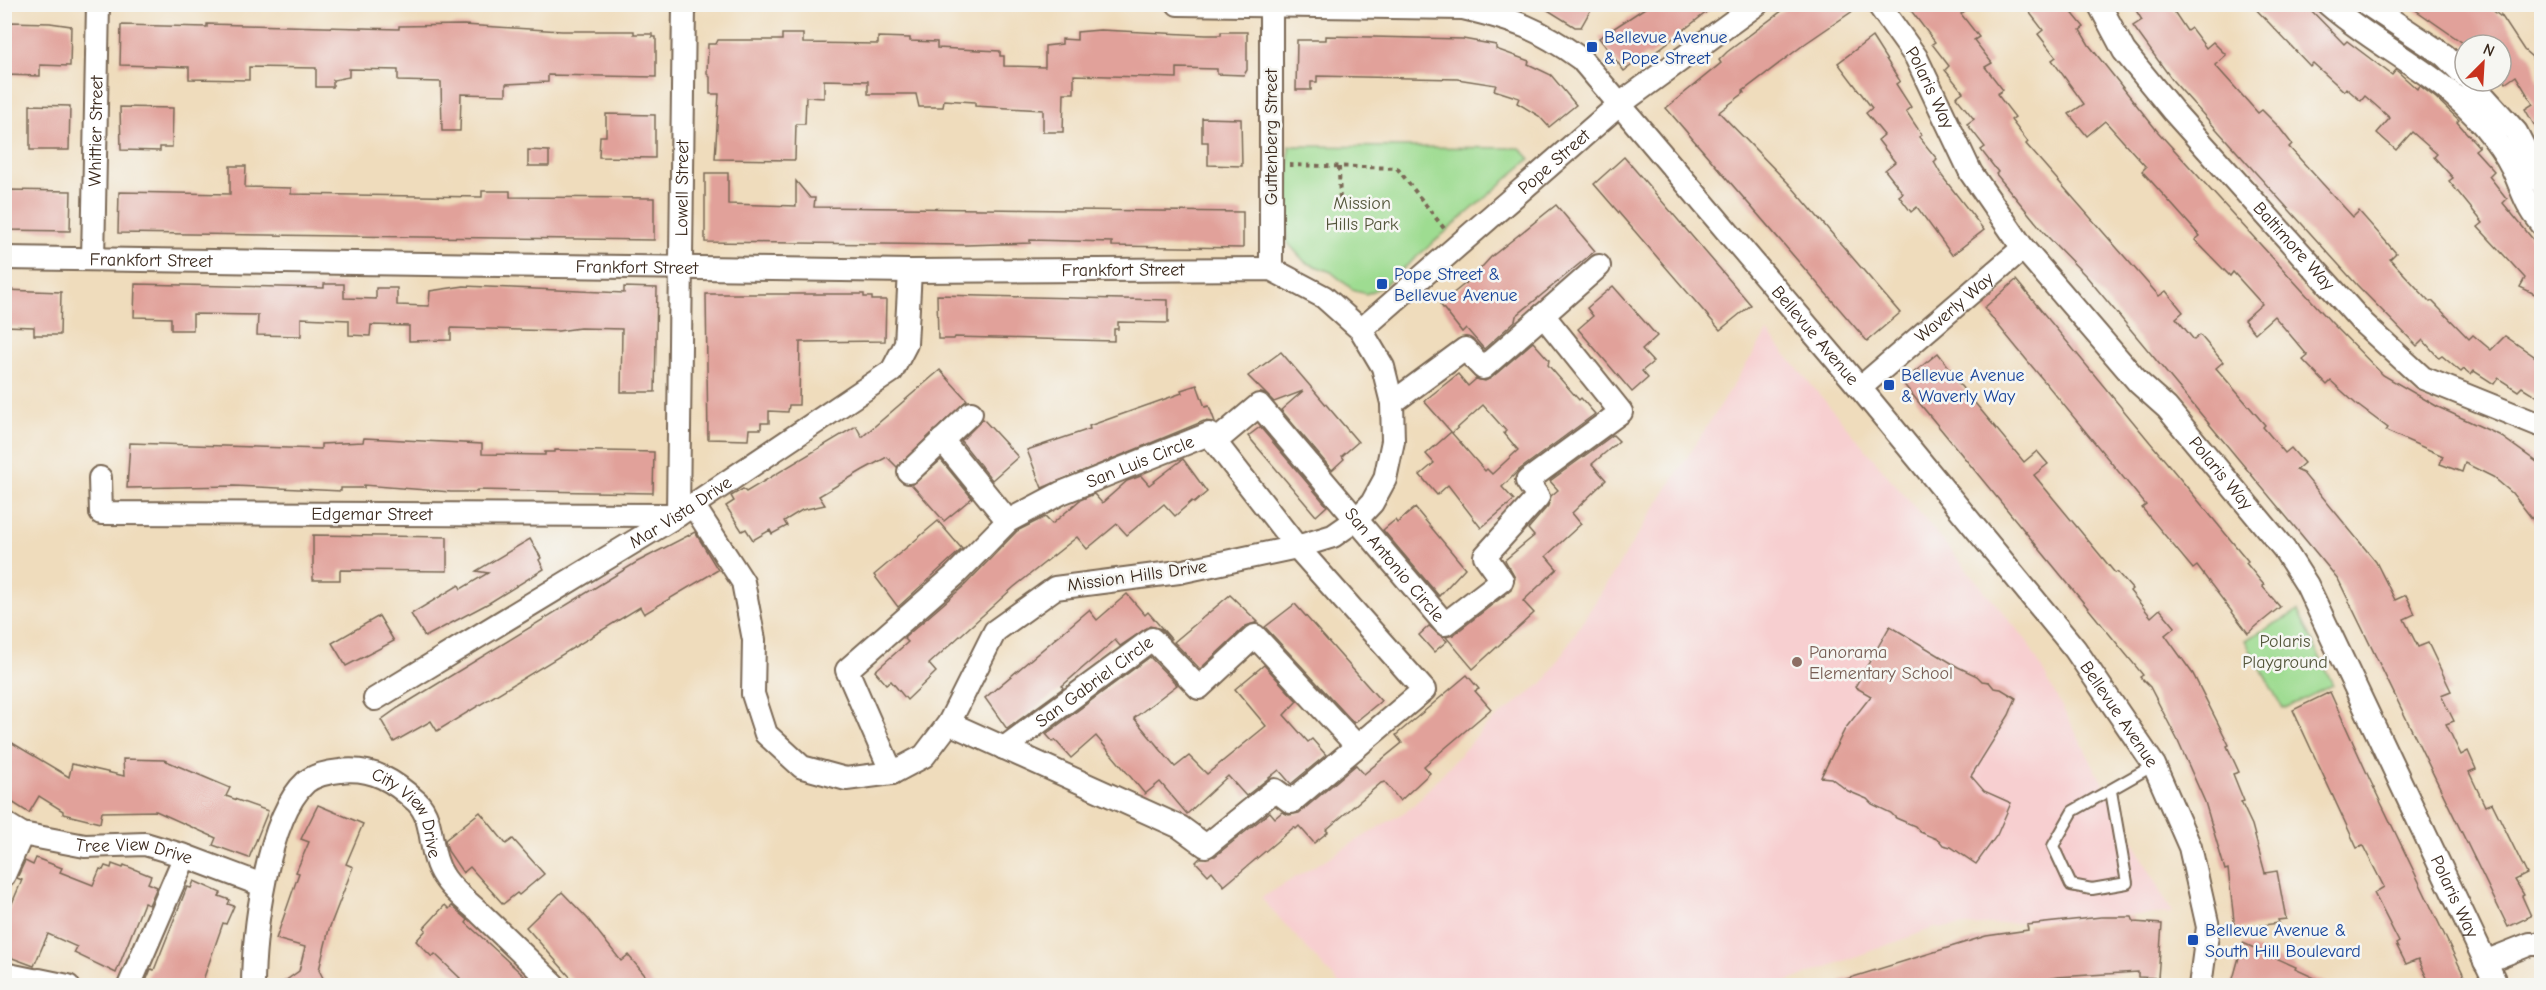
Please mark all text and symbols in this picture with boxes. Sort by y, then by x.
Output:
place label: Bellevue Avenue & Pope Street [1604,27,1728,69]
north arrow [2453,33,2513,93]
marker: Bellevue Avenue & Pope Street [1585,40,1599,54]
text: N [2480,40,2497,61]
street label: Polaris Way [1901,42,1959,133]
street label: Guttenberg Street [1261,68,1282,205]
street label: Whittier Street [84,74,107,187]
street label: Pope Street [1514,124,1595,199]
street label: Lowell Street [671,139,693,236]
park label: Mission Hills Park [1326,193,1399,235]
street label: Baltimore Way [2249,197,2340,295]
street label: Frankfort Street [89,249,213,272]
street label: Frankfort Street [575,256,699,278]
street label: Frankfort Street [1061,259,1185,281]
place label: Pope Street & Bellevue Avenue [1394,264,1518,306]
street label: Waverly Way [1911,267,1998,347]
marker: Pope Street & Bellevue Avenue [1375,277,1389,291]
street label: Bellevue Avenue [1767,281,1863,389]
place label: Bellevue Avenue & Waverly Way [1901,365,2025,407]
marker: Bellevue Avenue & Waverly Way [1882,378,1896,392]
street label: San Luis Circle [1083,431,1197,492]
street label: Polaris Way [2185,432,2258,515]
street label: Mar Vista Drive [625,472,736,553]
street label: Edgemar Street [311,503,434,525]
street label: San Antonio Circle [1340,503,1449,626]
street label: Mission Hills Drive [1066,556,1208,596]
street label: San Gabriel Circle [1031,631,1157,732]
park label: Polaris Playground [2242,631,2328,673]
place label: Panorama Elementary School [1809,642,1953,684]
marker: Panorama Elementary School [1790,655,1804,669]
street label: Bellevue Avenue [2076,657,2163,771]
street label: City View Drive [369,763,445,860]
street label: Tree View Drive [74,833,196,868]
street label: Polaris Way [2426,852,2483,942]
place label: Bellevue Avenue & South Hill Boulevard [2205,920,2361,962]
marker: Bellevue Avenue & South Hill Boulevard [2186,933,2200,947]

